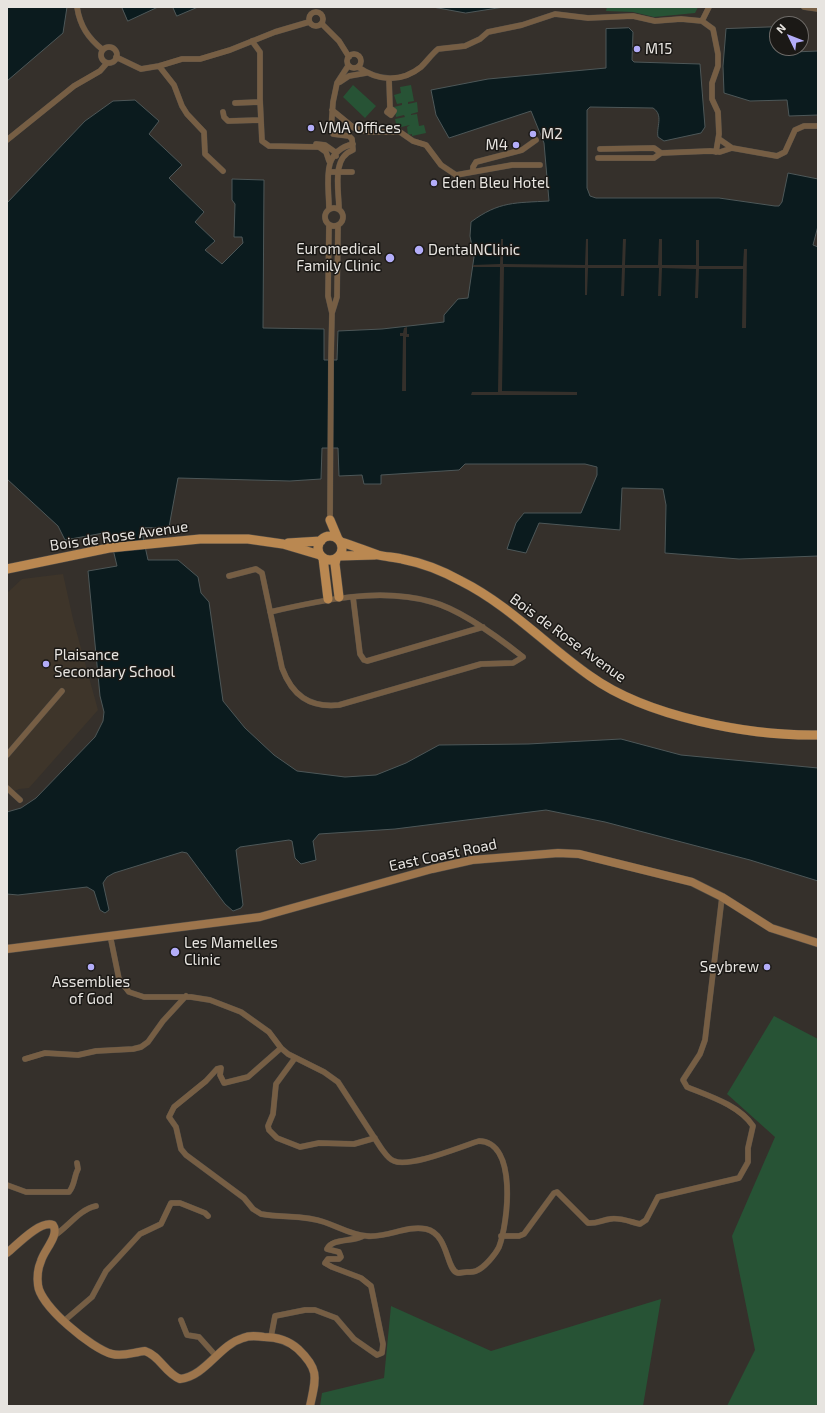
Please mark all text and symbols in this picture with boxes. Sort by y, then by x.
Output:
north arrow [769,16,809,56]
text: N [773,21,788,36]
place label: M15 [645,40,672,58]
marker: M15 [632,44,642,54]
place label: VMA Offices [319,119,401,137]
marker: VMA Offices [306,123,316,133]
place label: M2 [541,125,563,143]
marker: M2 [528,129,538,139]
place label: M4 [486,136,508,154]
marker: M4 [511,140,521,150]
place label: Eden Bleu Hotel [442,174,550,192]
marker: Eden Bleu Hotel [429,178,439,188]
place label: Euromedical Family Clinic [296,240,381,275]
place label: DentalNClinic [428,241,520,259]
marker: DentalNClinic [413,244,425,256]
marker: Euromedical Family Clinic [384,252,396,264]
street label: Bois de Rose Avenue [49,517,189,555]
street label: Bois de Rose Avenue [506,590,630,686]
place label: Plaisance Secondary School [54,646,175,681]
marker: Plaisance Secondary School [41,659,51,669]
street label: East Coast Road [387,835,499,875]
place label: Les Mamelles Clinic [184,934,278,969]
marker: Les Mamelles Clinic [169,946,181,958]
place label: Seybrew [700,958,759,976]
marker: Assemblies of God [86,962,96,972]
marker: Seybrew [762,962,772,972]
place label: Assemblies of God [52,973,130,1008]

